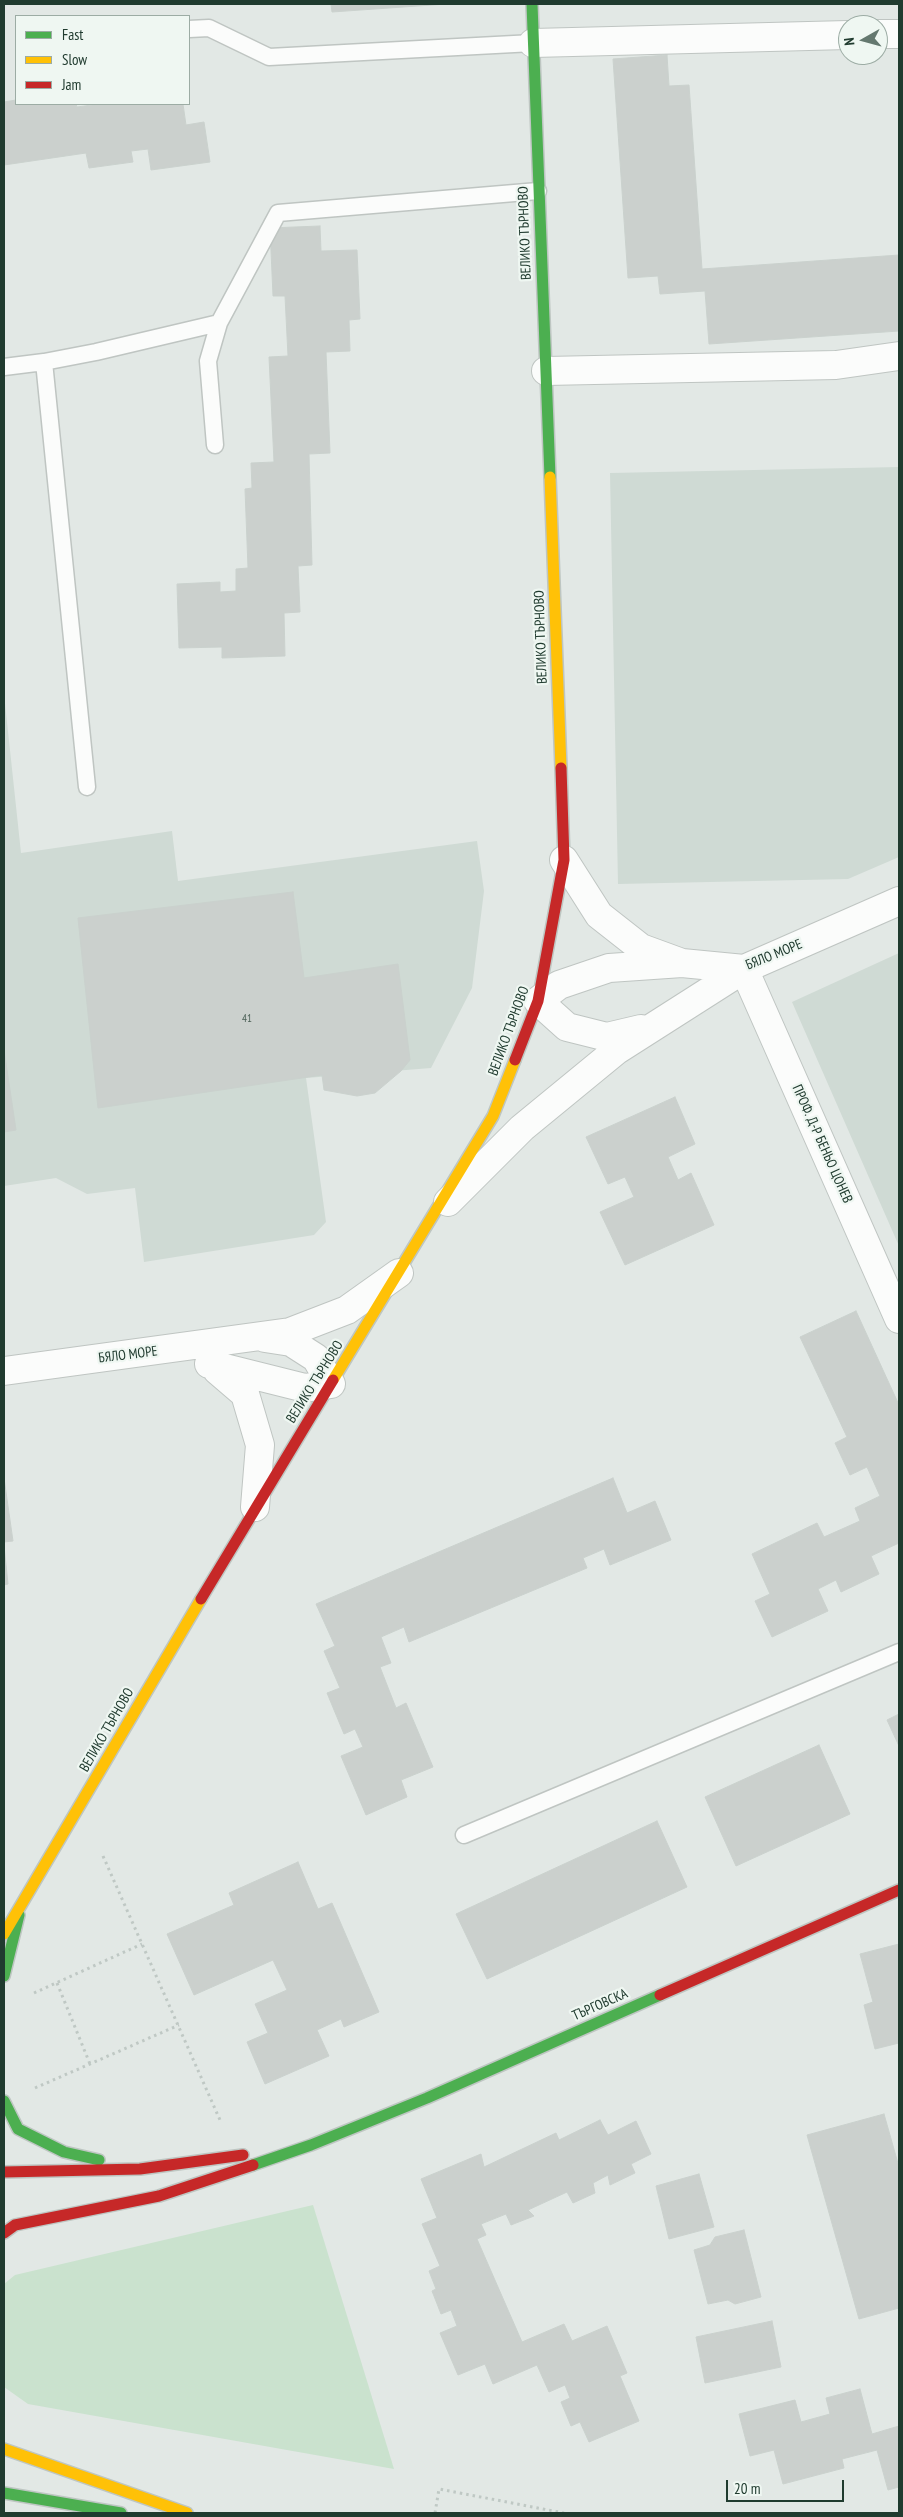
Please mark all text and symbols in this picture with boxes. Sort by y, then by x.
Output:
legend [15,15,190,105]
north arrow [838,15,888,65]
text: Fast [62,25,83,44]
text: N [840,37,858,47]
text: Slow [62,50,87,69]
text: Jam [62,75,81,94]
street label: ВЕЛИКО ТЪРНОВО [515,186,535,280]
street label: ВЕЛИКО ТЪРНОВО [531,590,551,684]
street label: БЯЛО МОРЕ [743,936,805,974]
street label: ВЕЛИКО ТЪРНОВО [485,984,533,1078]
house number: 41 [242,1012,252,1026]
street label: ПРОФ. Д-Р БЕНЬО ЦОНЕВ [788,1082,856,1206]
street label: ВЕЛИКО ТЪРНОВО [283,1338,347,1426]
street label: БЯЛО МОРЕ [98,1343,158,1367]
street label: ВЕЛИКО ТЪРНОВО [76,1685,138,1775]
street label: ТЪРГОВСКА [570,1985,630,2025]
scale bar [728,2470,846,2502]
text: 20 m [734,2479,760,2498]

